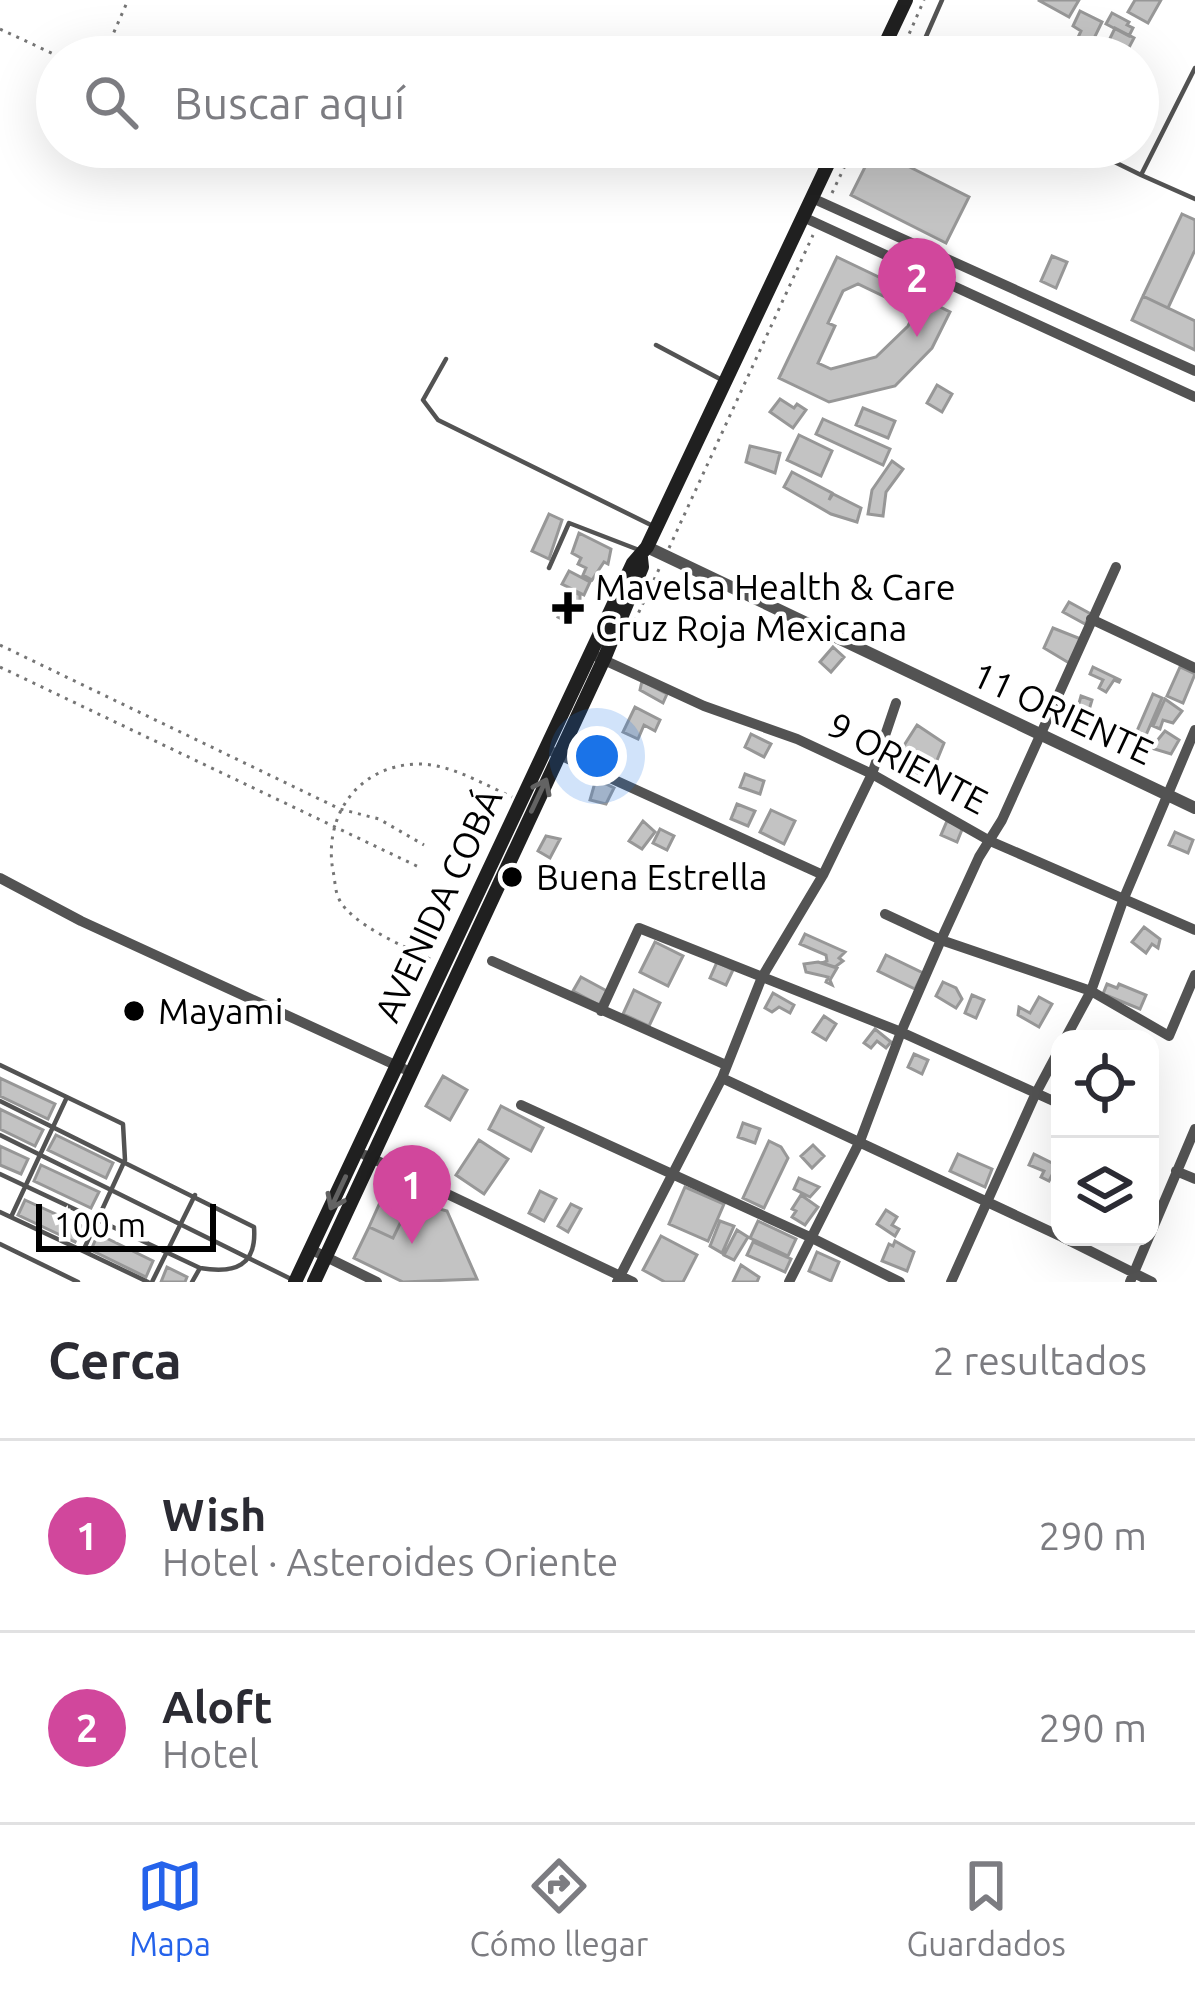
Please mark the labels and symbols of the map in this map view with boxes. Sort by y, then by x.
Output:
pin: 2 [878,238,956,337]
place label: Mavelsa Health & Care Cruz Roja Mexicana [595,566,956,648]
marker: Mavelsa Health & Care Cruz Roja Mexicana [552,592,584,624]
street label: 11 ORIENTE [966,653,1160,772]
street label: 9 ORIENTE [822,704,995,822]
your location [567,726,627,786]
one-way arrow [529,778,551,814]
street label: AVENIDA COBÁ [366,781,510,1028]
place label: Buena Estrella [536,856,767,897]
marker: Buena Estrella [499,864,525,890]
place label: Mayami [158,990,283,1031]
marker: Mayami [121,998,147,1024]
pin: 1 [373,1145,451,1244]
one-way arrow [326,1174,348,1210]
scale bar [36,1198,216,1251]

